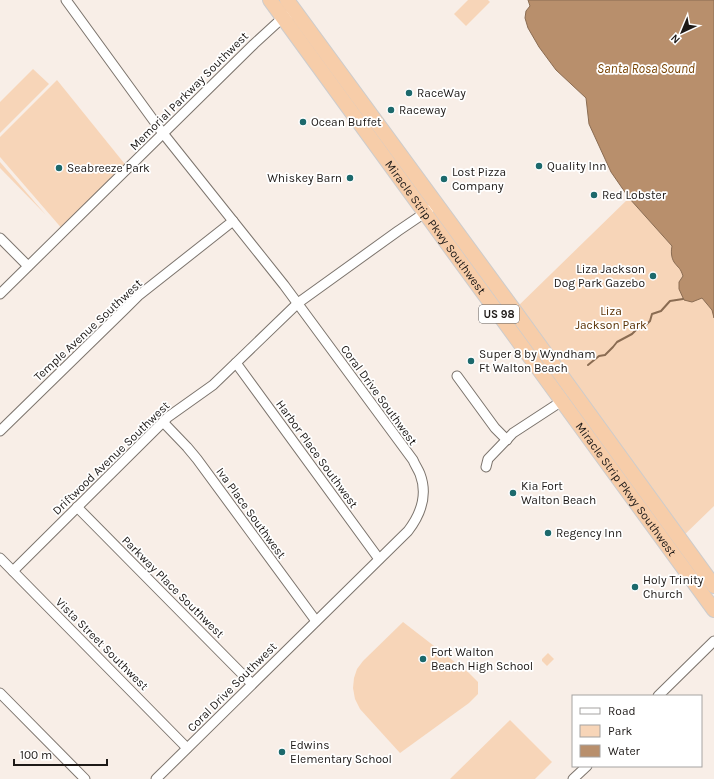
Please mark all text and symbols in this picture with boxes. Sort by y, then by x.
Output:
north arrow [662,12,702,52]
street label: Memorial Parkway Southwest [127,29,251,153]
text: N [668,31,683,46]
water label: Santa Rosa Sound [597,61,695,76]
place label: RaceWay [417,86,466,100]
marker: RaceWay [404,88,414,98]
place label: Raceway [399,103,447,117]
marker: Raceway [386,105,396,115]
place label: Ocean Buffet [311,115,382,129]
marker: Ocean Buffet [298,117,308,127]
street label: Miracle Strip Pkwy Southwest [382,158,489,297]
place label: Quality Inn [547,159,606,173]
place label: Seabreeze Park [67,161,150,175]
marker: Quality Inn [534,161,544,171]
marker: Seabreeze Park [54,163,64,173]
place label: Lost Pizza Company [452,165,506,193]
place label: Whiskey Barn [267,171,342,185]
marker: Whiskey Barn [345,173,355,183]
marker: Lost Pizza Company [439,174,449,184]
place label: Red Lobster [602,188,667,202]
marker: Red Lobster [589,190,599,200]
place label: Liza Jackson Dog Park Gazebo [554,262,645,290]
marker: Liza Jackson Dog Park Gazebo [648,271,658,281]
street label: Temple Avenue Southwest [31,276,145,384]
park label: Liza Jackson Park [575,304,647,332]
road number: US 98 [479,305,519,323]
street label: Coral Drive Southwest [338,342,420,448]
place label: Super 8 by Wyndham Ft Walton Beach [479,347,595,375]
marker: Super 8 by Wyndham Ft Walton Beach [466,356,476,366]
street label: Harbor Place Southwest [273,397,361,511]
street label: Driftwood Avenue Southwest [50,398,173,518]
street label: Miracle Strip Pkwy Southwest [573,420,680,559]
street label: Iva Place Southwest [213,465,289,562]
place label: Kia Fort Walton Beach [521,479,596,507]
marker: Kia Fort Walton Beach [508,488,518,498]
place label: Regency Inn [556,526,622,540]
marker: Regency Inn [543,528,553,538]
street label: Parkway Place Southwest [119,533,227,641]
place label: Holy Trinity Church [643,573,704,601]
marker: Holy Trinity Church [630,582,640,592]
street label: Vista Street Southwest [53,595,151,693]
street label: Coral Drive Southwest [184,639,280,735]
place label: Fort Walton Beach High School [431,645,533,673]
marker: Fort Walton Beach High School [418,654,428,664]
legend [572,695,702,767]
text: Road [608,704,636,718]
text: Park [608,724,633,738]
place label: Edwins Elementary School [290,738,392,766]
scale bar [14,741,107,767]
text: Water [608,744,641,758]
marker: Edwins Elementary School [277,747,287,757]
text: 100 m [20,748,52,762]

